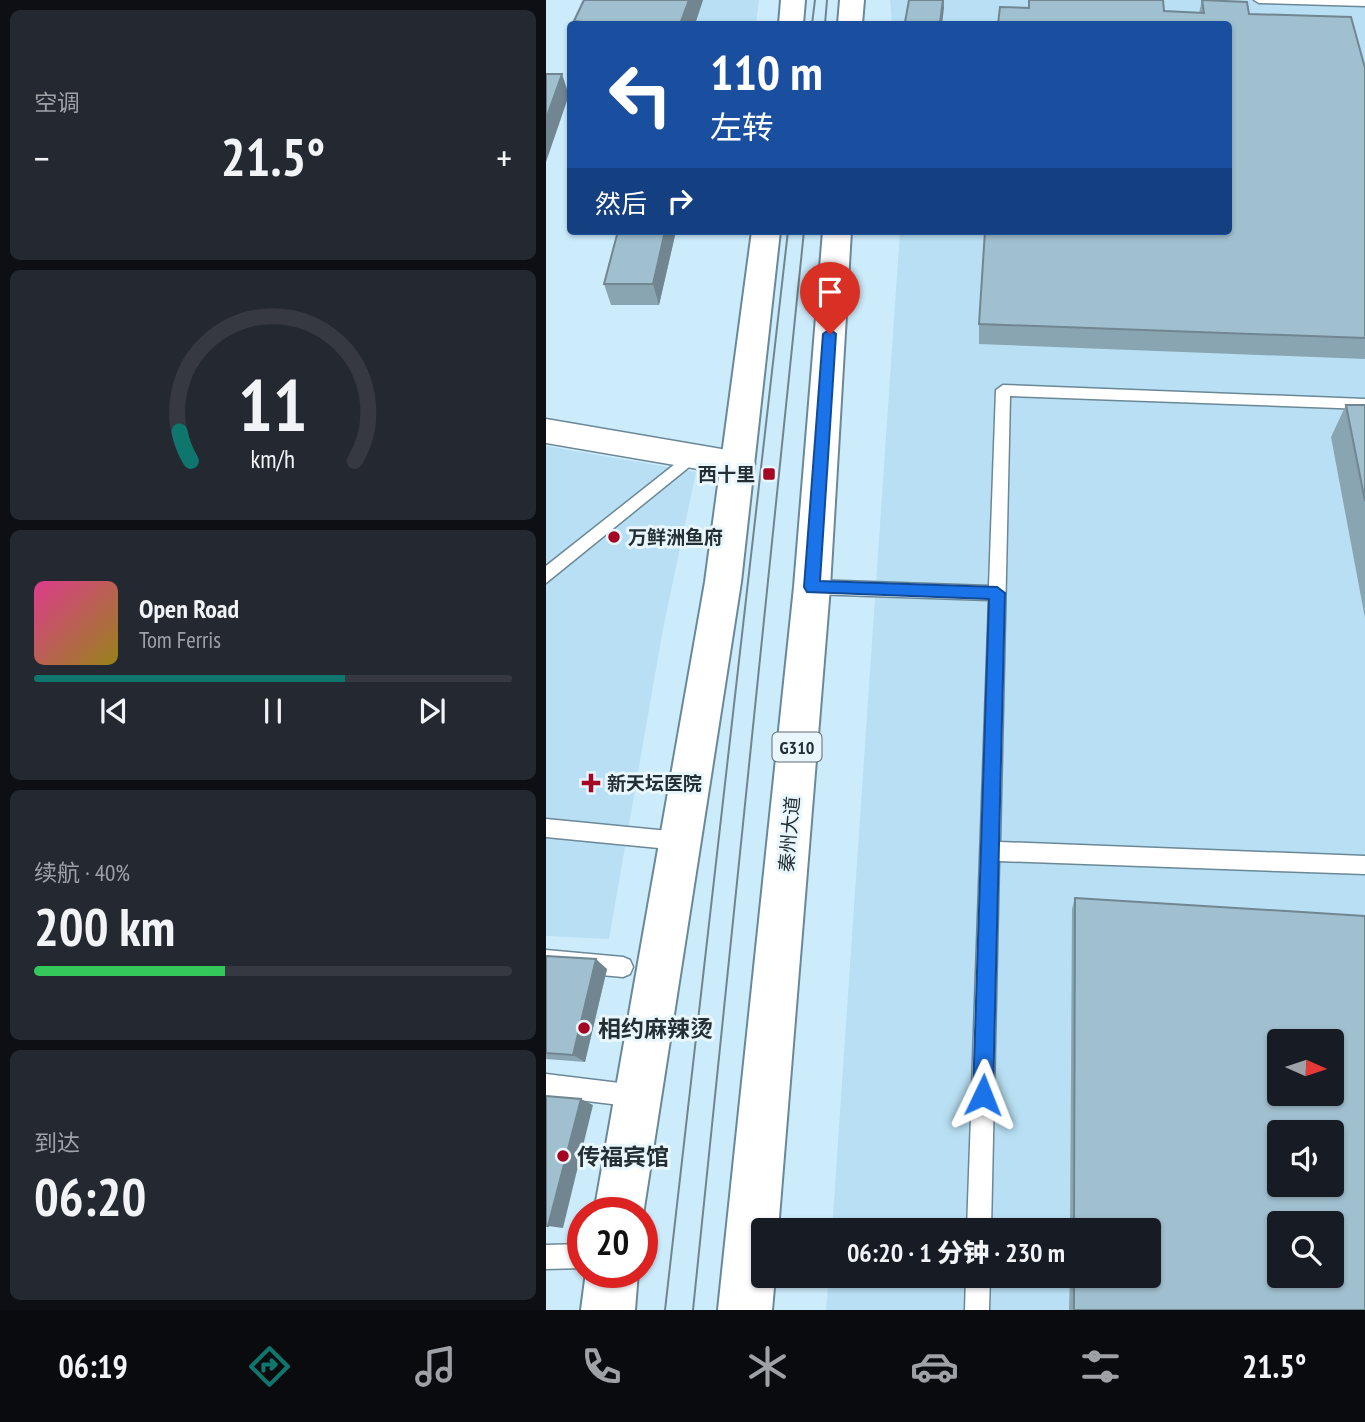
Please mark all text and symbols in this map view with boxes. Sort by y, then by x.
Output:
text: 110 m [710,40,823,104]
icon: left [595,49,686,140]
text: 空调 [34,88,80,117]
text: 左转 [710,106,774,148]
text: 21.5° [221,123,325,190]
text: − [34,133,50,182]
text: + [496,133,512,182]
icon: right [661,182,699,220]
text: 然后 [595,187,647,220]
pin [800,262,860,334]
icon: arrive [811,273,849,311]
text: 11 [238,357,308,451]
text: km/h [251,443,295,475]
place label: 西十里 [698,462,755,486]
marker: 西十里 [761,466,777,482]
place label: 万鲜洲鱼府 [628,525,723,549]
marker: 万鲜洲鱼府 [606,529,622,545]
text: Open Road [139,592,239,625]
text: Tom Ferris [139,625,221,654]
icon: previous [95,692,133,730]
icon: pause [254,692,292,730]
icon: next [413,692,451,730]
road number: G310 [772,732,822,762]
place label: 新天坛医院 [607,771,702,795]
marker: 新天坛医院 [581,773,601,793]
street label: 秦州大道 [774,795,804,873]
text: 续航 · 40% [34,858,130,887]
text: 200 km [34,893,175,960]
place label: 相约麻辣烫 [598,1014,713,1043]
marker: 相约麻辣烫 [576,1020,592,1036]
north arrow [1267,1029,1344,1106]
map controls [1267,1029,1344,1288]
position arrow [946,1058,1020,1132]
button: sound [1267,1120,1344,1197]
text: 到达 [34,1128,80,1157]
place label: 传福宾馆 [577,1142,669,1171]
marker: 传福宾馆 [555,1148,571,1164]
text: 06:20 [34,1163,146,1230]
speed limit sign: 20 [567,1197,658,1288]
button: search [1267,1211,1344,1288]
text: 06:20 · 1 分钟 · 230 m [847,1236,1065,1269]
icon: directions [245,1342,294,1391]
icon: music [411,1342,460,1391]
icon: phone [577,1342,626,1391]
icon: climate [743,1342,792,1391]
icon: car [910,1342,959,1391]
icon: filters [1076,1342,1125,1391]
text: 06:19 [59,1345,128,1387]
text: 21.5° [1242,1345,1306,1387]

